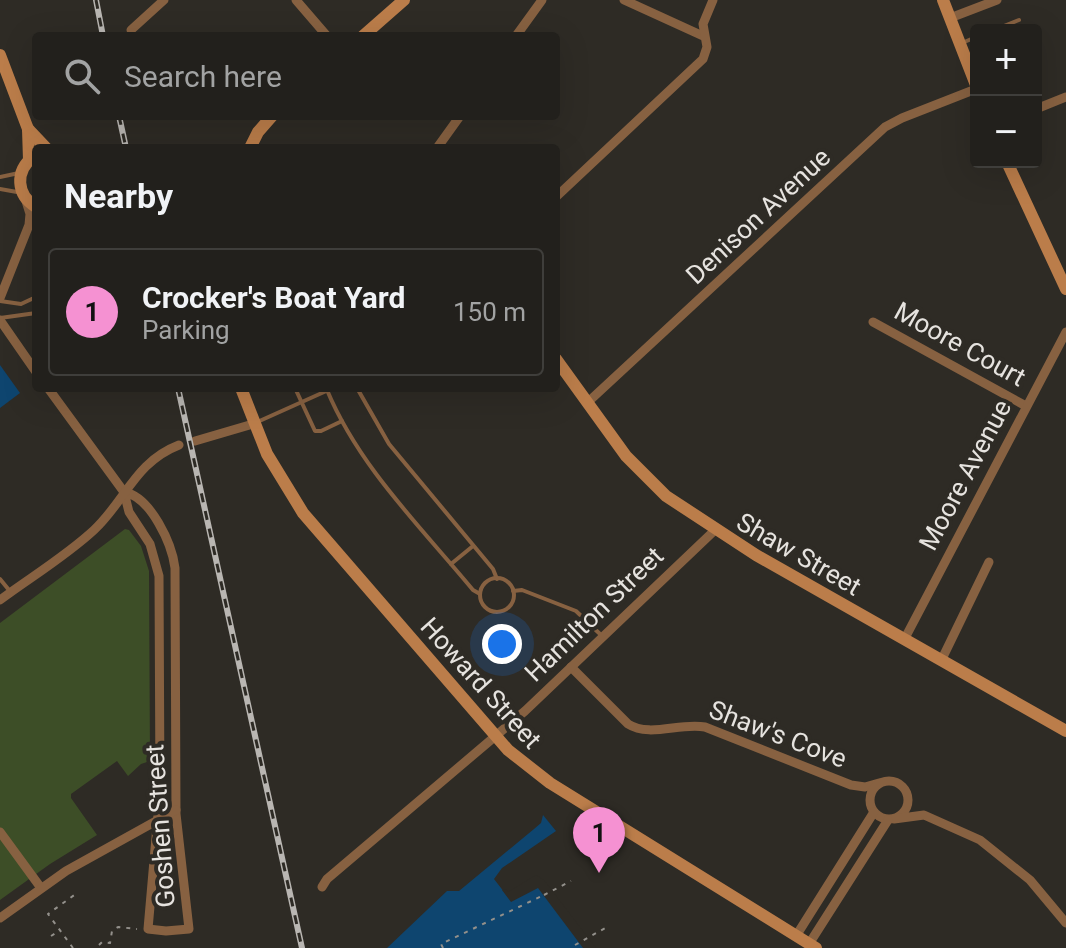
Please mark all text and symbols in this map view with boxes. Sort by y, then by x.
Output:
map controls [970,24,1042,168]
button: + [970,24,1042,96]
search box [32,32,560,120]
icon: search [60,54,104,98]
text: Search here [124,59,282,94]
button: − [970,96,1042,168]
street label: Denison Avenue [680,142,836,290]
text: Nearby [64,176,173,216]
text: Crocker's Boat Yard [142,280,405,315]
street label: Moore Court [889,296,1031,392]
text: 1 [85,297,99,327]
text: 150 m [453,297,526,327]
text: Parking [142,315,230,345]
street label: Moore Avenue [913,395,1017,555]
street label: Shaw Street [732,506,866,602]
street label: Hamilton Street [519,540,669,688]
street label: Howard Street [415,612,547,754]
your location [482,624,522,664]
street label: Shaw's Cove [705,694,851,774]
street label: Goshen Street [139,743,181,909]
pin: 1 [573,807,625,873]

